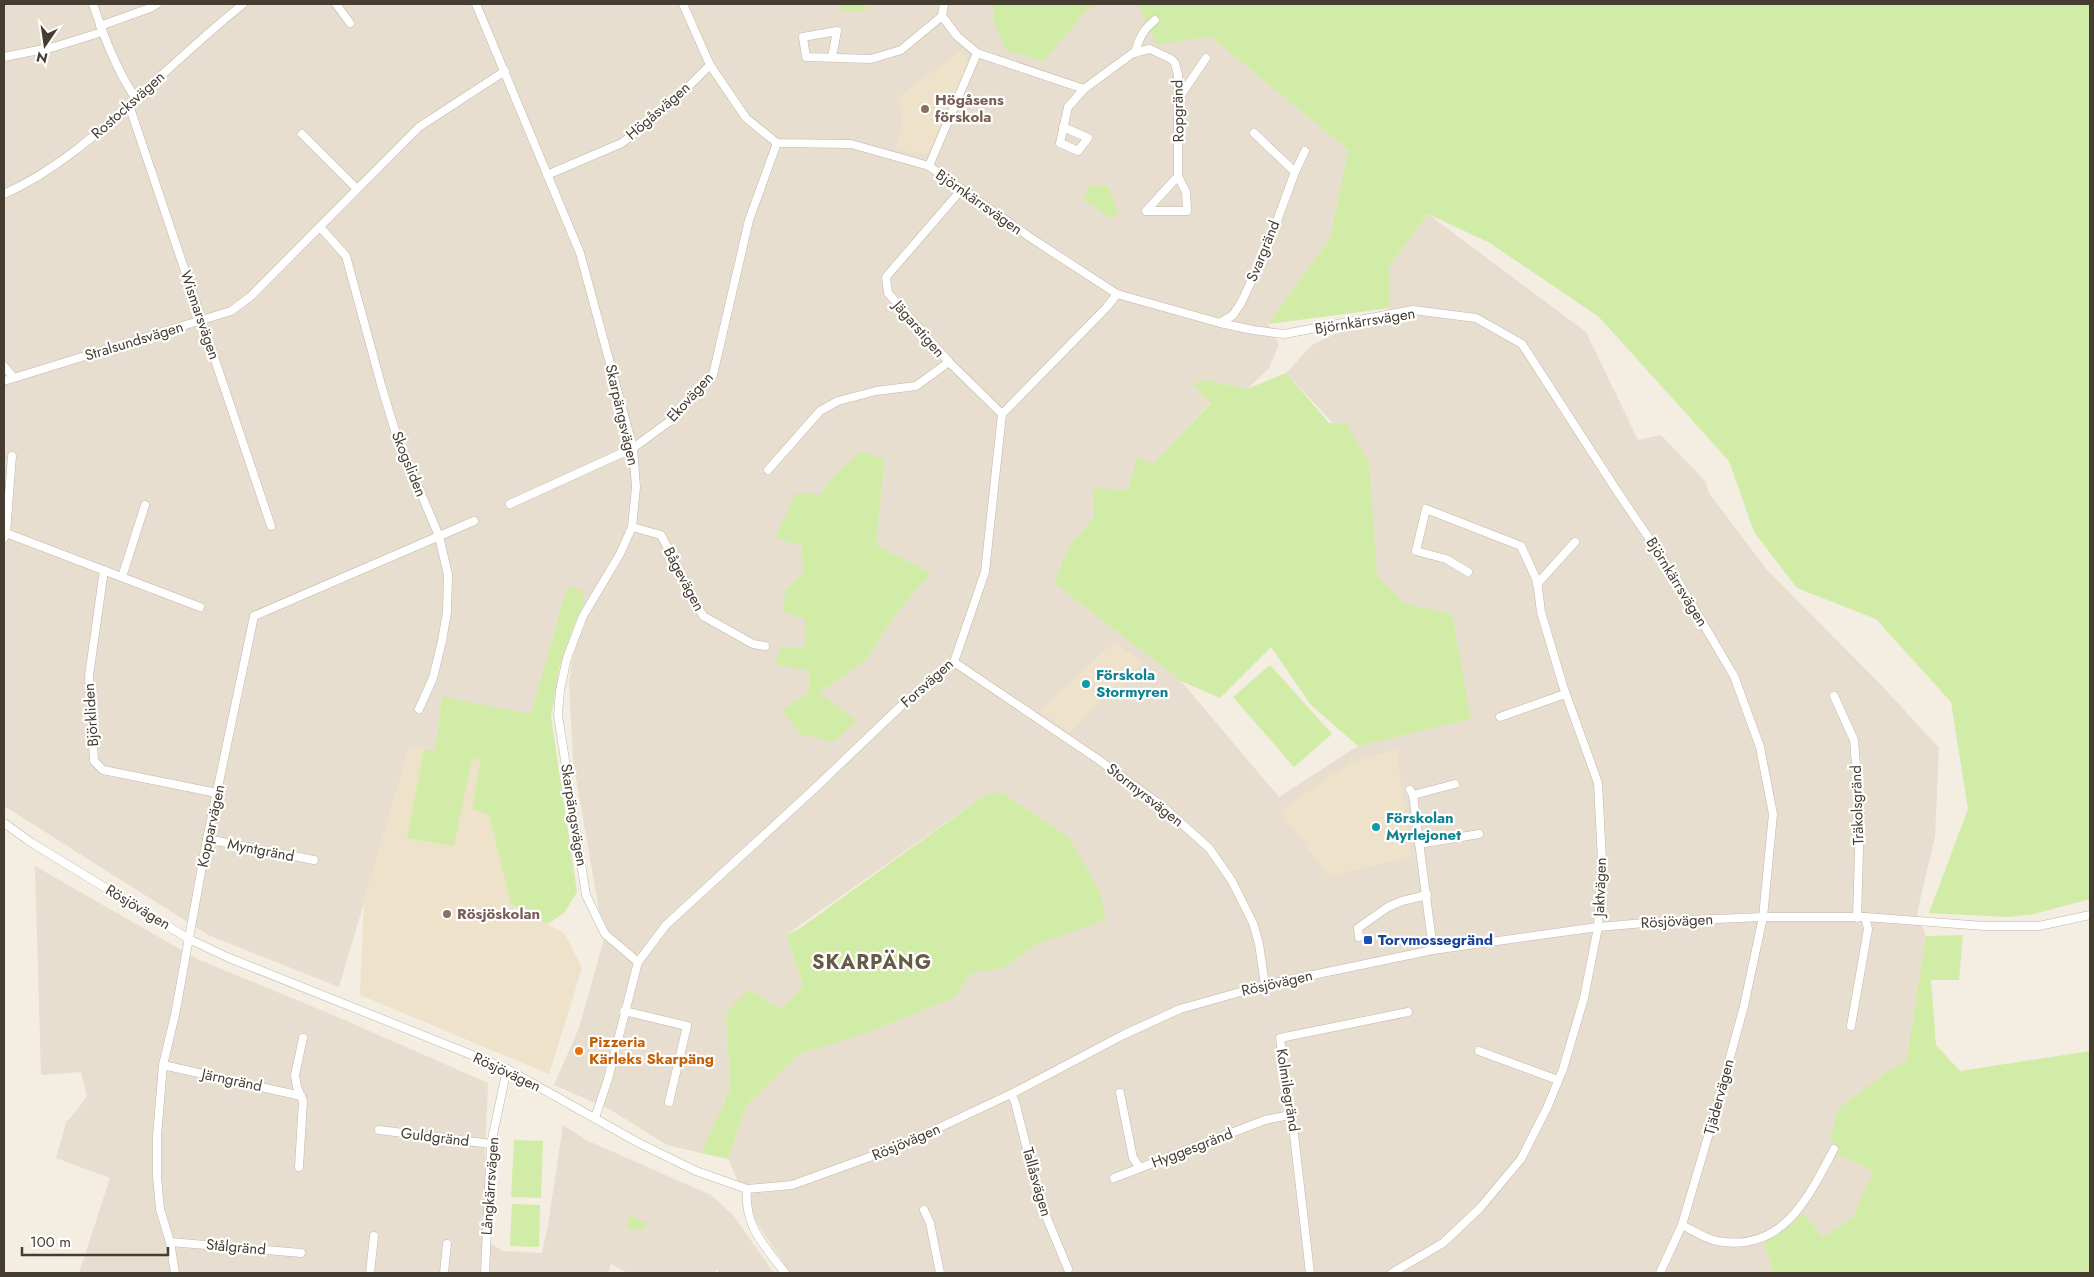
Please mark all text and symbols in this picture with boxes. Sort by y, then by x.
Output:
north arrow [20,20,70,70]
text: N [34,47,50,69]
street label: Rostocksvägen [86,66,170,144]
street label: Högåsvägen [621,77,695,145]
street label: Ropgränd [1166,80,1190,142]
place label: Högåsens förskola [935,89,1004,128]
marker: Högåsens förskola [919,103,931,115]
street label: Björnkärrsvägen [931,164,1027,240]
street label: Svargränd [1241,217,1285,285]
street label: Wismarsvägen [174,268,226,362]
street label: Jägarstigen [887,294,950,362]
street label: Björnkärrsvägen [1313,302,1417,340]
street label: Stralsundsvägen [82,316,186,366]
street label: Skarpängsvägen [600,362,644,468]
street label: Ekovägen [662,367,718,427]
street label: Skogsliden [386,428,432,500]
street label: Björnkärrsvägen [1641,533,1713,631]
street label: Bågevägen [658,543,710,615]
street label: Forsvägen [896,653,958,713]
place label: Förskola Stormyren [1096,664,1168,703]
marker: Förskola Stormyren [1080,678,1092,690]
street label: Björkliden [78,683,104,747]
street label: Stormyrsvägen [1102,758,1188,832]
street label: Skarpängsvägen [555,762,593,868]
street label: Träkolsgränd [1845,765,1869,845]
street label: Kopparvägen [191,783,231,869]
place label: Förskolan Myrlejonet [1386,807,1461,846]
marker: Förskolan Myrlejonet [1370,821,1382,833]
street label: Myntgränd [226,833,296,867]
street label: Jaktvägen [1588,857,1612,919]
street label: Rösjövägen [101,879,175,935]
place label: Rösjöskolan [457,903,540,925]
marker: Rösjöskolan [441,908,453,920]
street label: Rösjövägen [1640,908,1714,934]
place label: Torvmossegränd [1378,929,1493,951]
marker: Torvmossegränd [1362,934,1374,946]
district label: SKARPÄNG [812,948,932,977]
street label: Rösjövägen [1239,964,1315,1002]
place label: Pizzeria Kärleks Skarpäng [589,1031,714,1070]
marker: Pizzeria Kärleks Skarpäng [573,1045,585,1057]
street label: Rösjövägen [470,1047,544,1097]
street label: Kolmilegränd [1271,1047,1305,1133]
street label: Tjädervägen [1698,1057,1740,1137]
street label: Järngränd [198,1062,264,1097]
street label: Rösjövägen [868,1118,944,1166]
street label: Guldgränd [399,1122,471,1152]
street label: Hyggesgränd [1148,1122,1236,1174]
street label: Långkärrsvägen [476,1136,504,1236]
street label: Tallåsvägen [1017,1145,1057,1219]
scale bar [22,1224,169,1256]
text: 100 m [30,1231,71,1253]
street label: Stålgränd [205,1233,267,1261]

